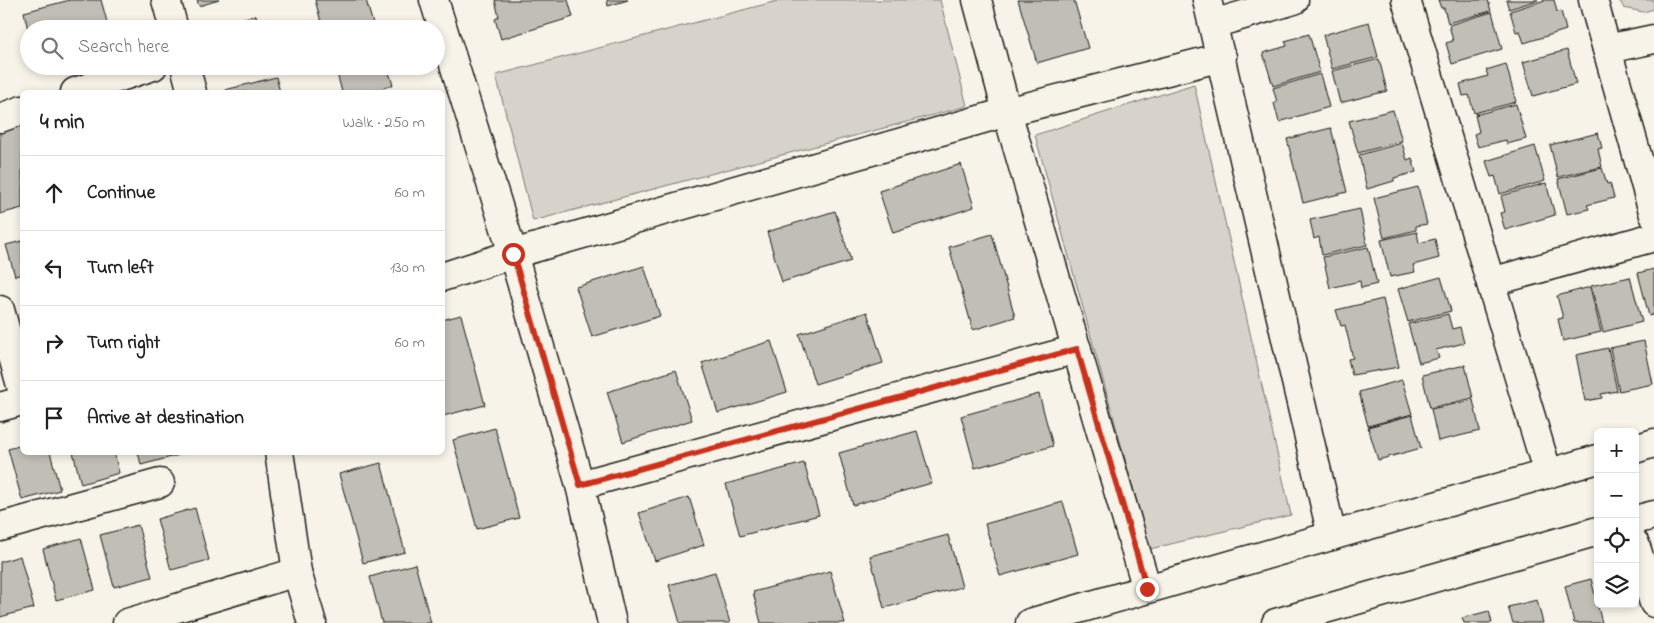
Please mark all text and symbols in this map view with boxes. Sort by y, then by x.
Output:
search box [20,20,445,75]
icon: search [38,34,66,62]
text: Search here [78,34,169,61]
text: 4 min [40,108,84,138]
text: Walk · 250 m [342,111,425,135]
icon: ahead [40,179,68,207]
text: Continue [87,180,155,207]
text: 60 m [395,181,425,205]
route start [502,243,525,266]
icon: left [40,254,68,282]
text: Turn left [87,255,154,282]
text: 130 m [390,256,425,280]
icon: right [40,329,68,357]
text: Turn right [87,330,160,357]
text: 60 m [395,331,425,355]
icon: arrive [40,404,68,432]
text: Arrive at destination [87,405,244,432]
map controls [1594,428,1639,608]
button: + [1594,428,1639,473]
button: − [1594,473,1639,518]
button: locate [1594,518,1639,563]
button: layers [1594,563,1639,608]
route end [1136,578,1159,601]

